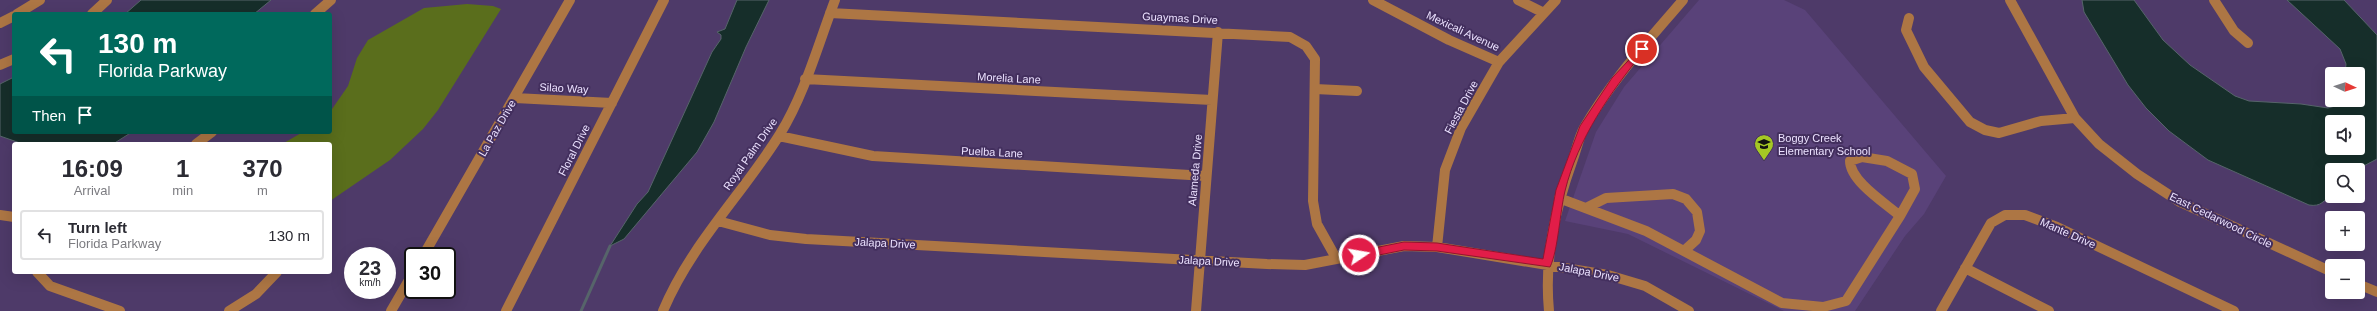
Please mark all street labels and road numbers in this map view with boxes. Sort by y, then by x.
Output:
street label: Mexicali Avenue [1425,9,1501,53]
street label: Guaymas Drive [1142,10,1218,26]
street label: Morelia Lane [977,70,1041,86]
street label: Fiesta Drive [1442,78,1480,136]
street label: Silao Way [539,81,589,95]
street label: La Paz Drive [476,98,518,158]
street label: Royal Palm Drive [721,116,779,192]
street label: Floral Drive [556,122,592,178]
street label: Alameda Drive [1186,134,1204,206]
street label: Puelba Lane [961,144,1023,160]
street label: East Cedarwood Circle [2168,190,2274,250]
street label: Mante Drive [2038,215,2098,251]
street label: Jalapa Drive [854,235,916,251]
street label: Jalapa Drive [1178,253,1240,269]
street label: Jalapa Drive [1558,260,1620,284]

